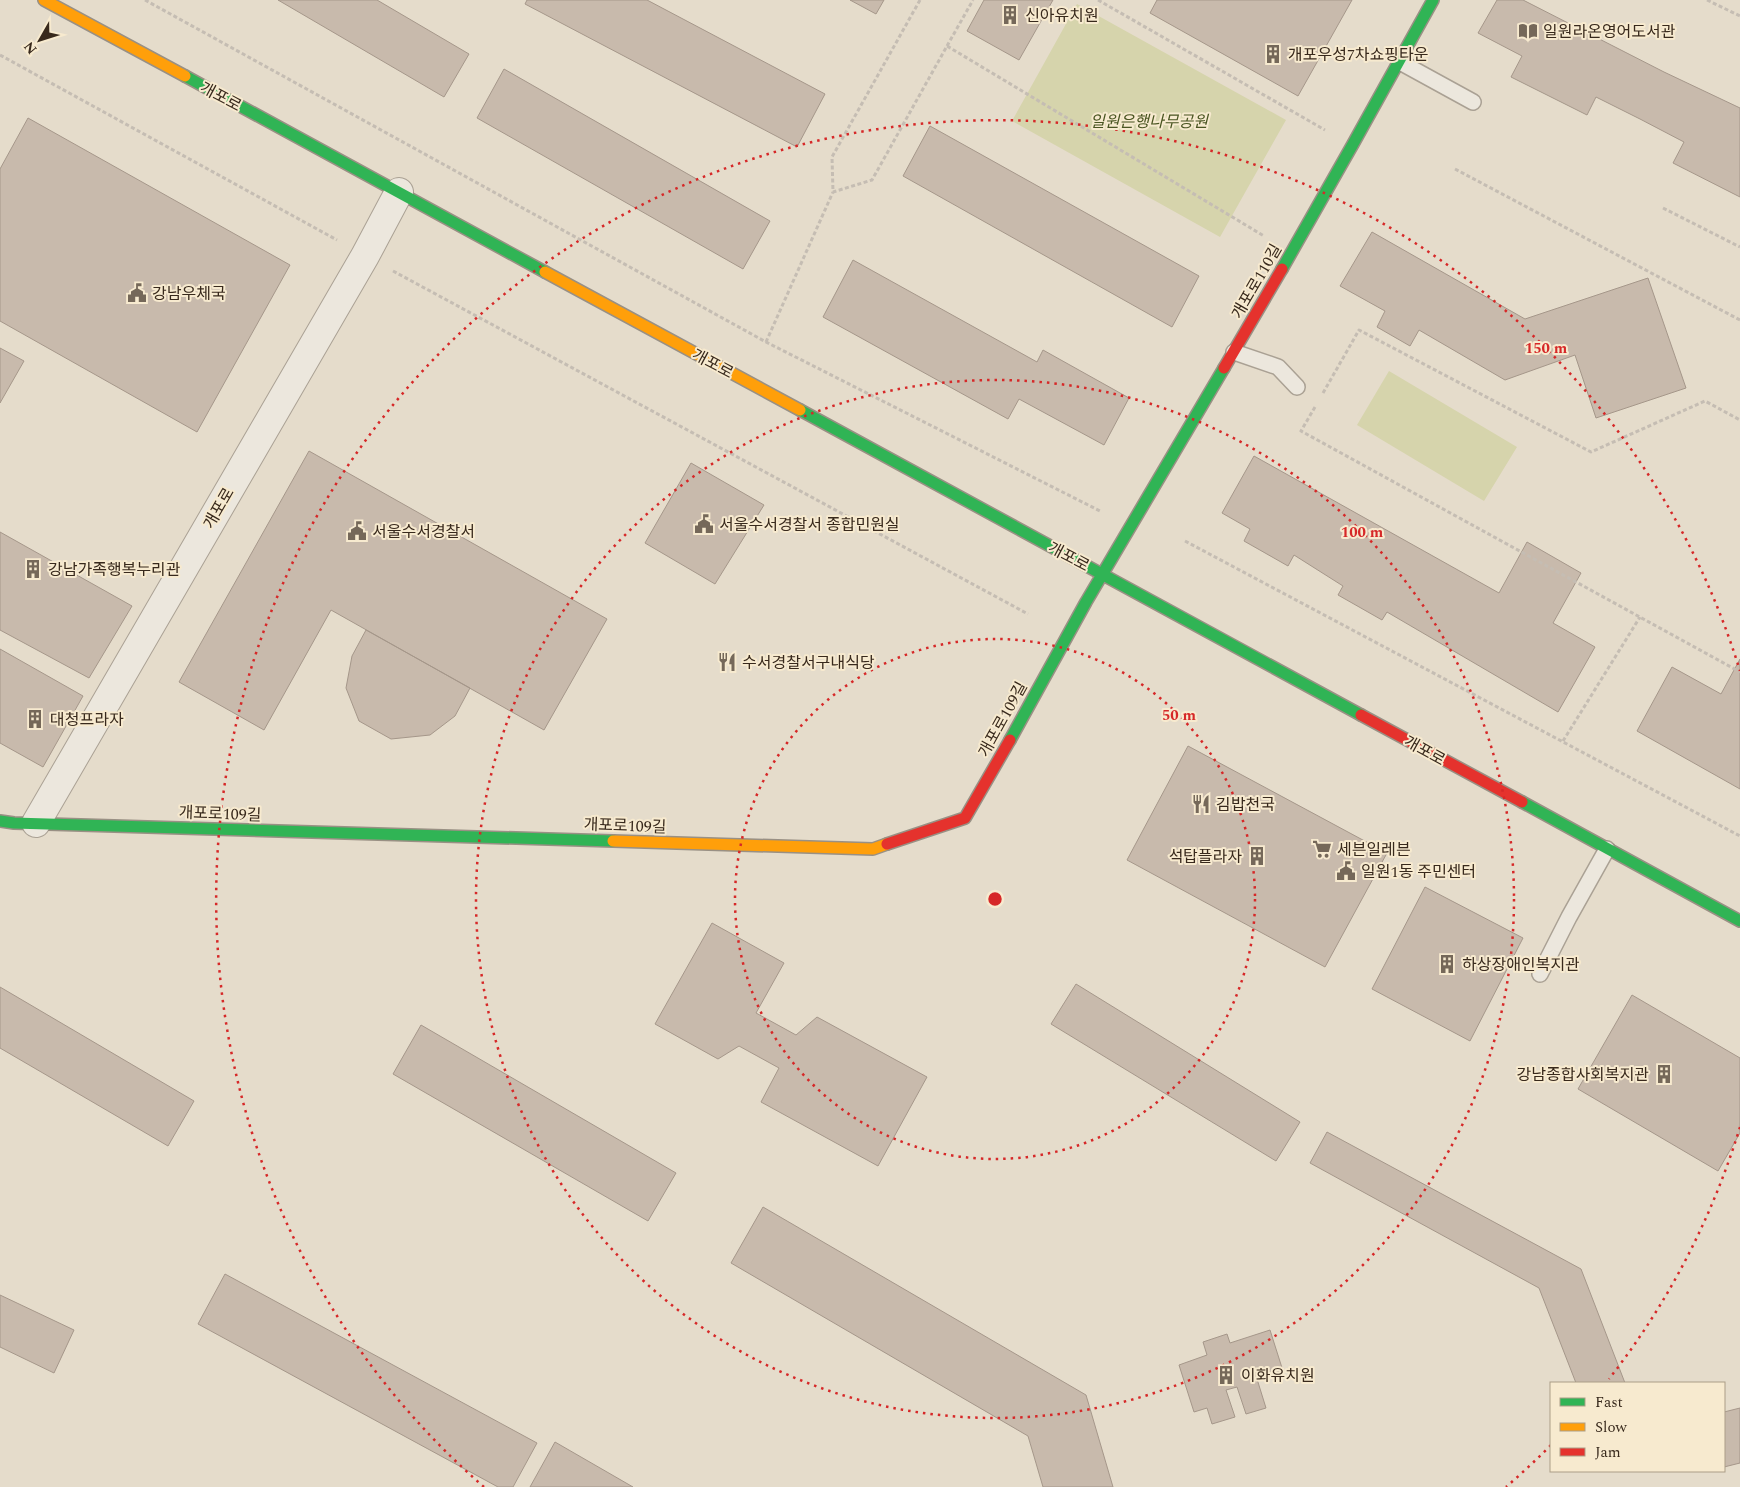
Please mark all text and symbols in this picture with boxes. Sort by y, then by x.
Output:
building icon: 신아유치원 [999,4,1021,26]
place label: 신아유치원 [1025,4,1099,28]
north arrow [15,15,65,65]
library icon: 일원라온영어도서관 [1517,20,1539,42]
place label: 일원라온영어도서관 [1543,20,1676,44]
text: N [19,37,42,59]
building icon: 개포우성7차쇼핑타운 [1262,43,1284,65]
place label: 개포우성7차쇼핑타운 [1288,43,1428,67]
street label: 개포로 [195,76,246,118]
park label: 일원은행나무공원 [1090,110,1209,134]
street label: 개포로110길 [1226,240,1288,323]
public building icon: 강남우체국 [126,282,148,304]
place label: 강남우체국 [152,282,226,306]
text: 150 m [1525,337,1568,360]
street label: 개포로 [687,343,738,385]
street label: 개포로 [197,483,240,534]
public building icon: 서울수서경찰서 종합민원실 [693,513,715,535]
place label: 서울수서경찰서 종합민원실 [719,513,900,537]
public building icon: 서울수서경찰서 [346,520,368,542]
place label: 서울수서경찰서 [372,520,475,544]
text: 100 m [1341,521,1384,544]
street label: 개포로 [1043,536,1094,578]
building icon: 강남가족행복누리관 [22,558,44,580]
place label: 강남가족행복누리관 [48,558,181,582]
restaurant icon: 수서경찰서구내식당 [716,651,738,673]
place label: 수서경찰서구내식당 [742,651,875,675]
street label: 개포로109길 [972,677,1033,762]
text: 50 m [1162,704,1197,727]
building icon: 대청프라자 [24,708,46,730]
place label: 대청프라자 [50,708,124,732]
street label: 개포로 [1399,730,1450,772]
restaurant icon: 김밥천국 [1190,793,1212,815]
place label: 김밥천국 [1216,793,1275,817]
street label: 개포로109길 [178,801,262,827]
street label: 개포로109길 [583,813,667,839]
supermarket icon: 세븐일레븐 [1311,838,1333,860]
place label: 세븐일레븐 [1337,838,1411,862]
place label: 석탑플라자 [1168,845,1242,869]
building icon: 석탑플라자 [1246,845,1268,867]
public building icon: 일원1동 주민센터 [1335,860,1357,882]
place label: 일원1동 주민센터 [1361,860,1476,884]
centre of rings [986,890,1004,908]
building icon: 하상장애인복지관 [1436,953,1458,975]
place label: 하상장애인복지관 [1462,953,1580,977]
place label: 강남종합사회복지관 [1517,1063,1649,1087]
building icon: 강남종합사회복지관 [1653,1063,1675,1085]
building icon: 이화유치원 [1215,1364,1237,1386]
place label: 이화유치원 [1241,1364,1315,1388]
legend [1550,1382,1725,1472]
text: Fast [1595,1391,1623,1414]
text: Slow [1595,1416,1627,1439]
text: Jam [1595,1441,1621,1464]

